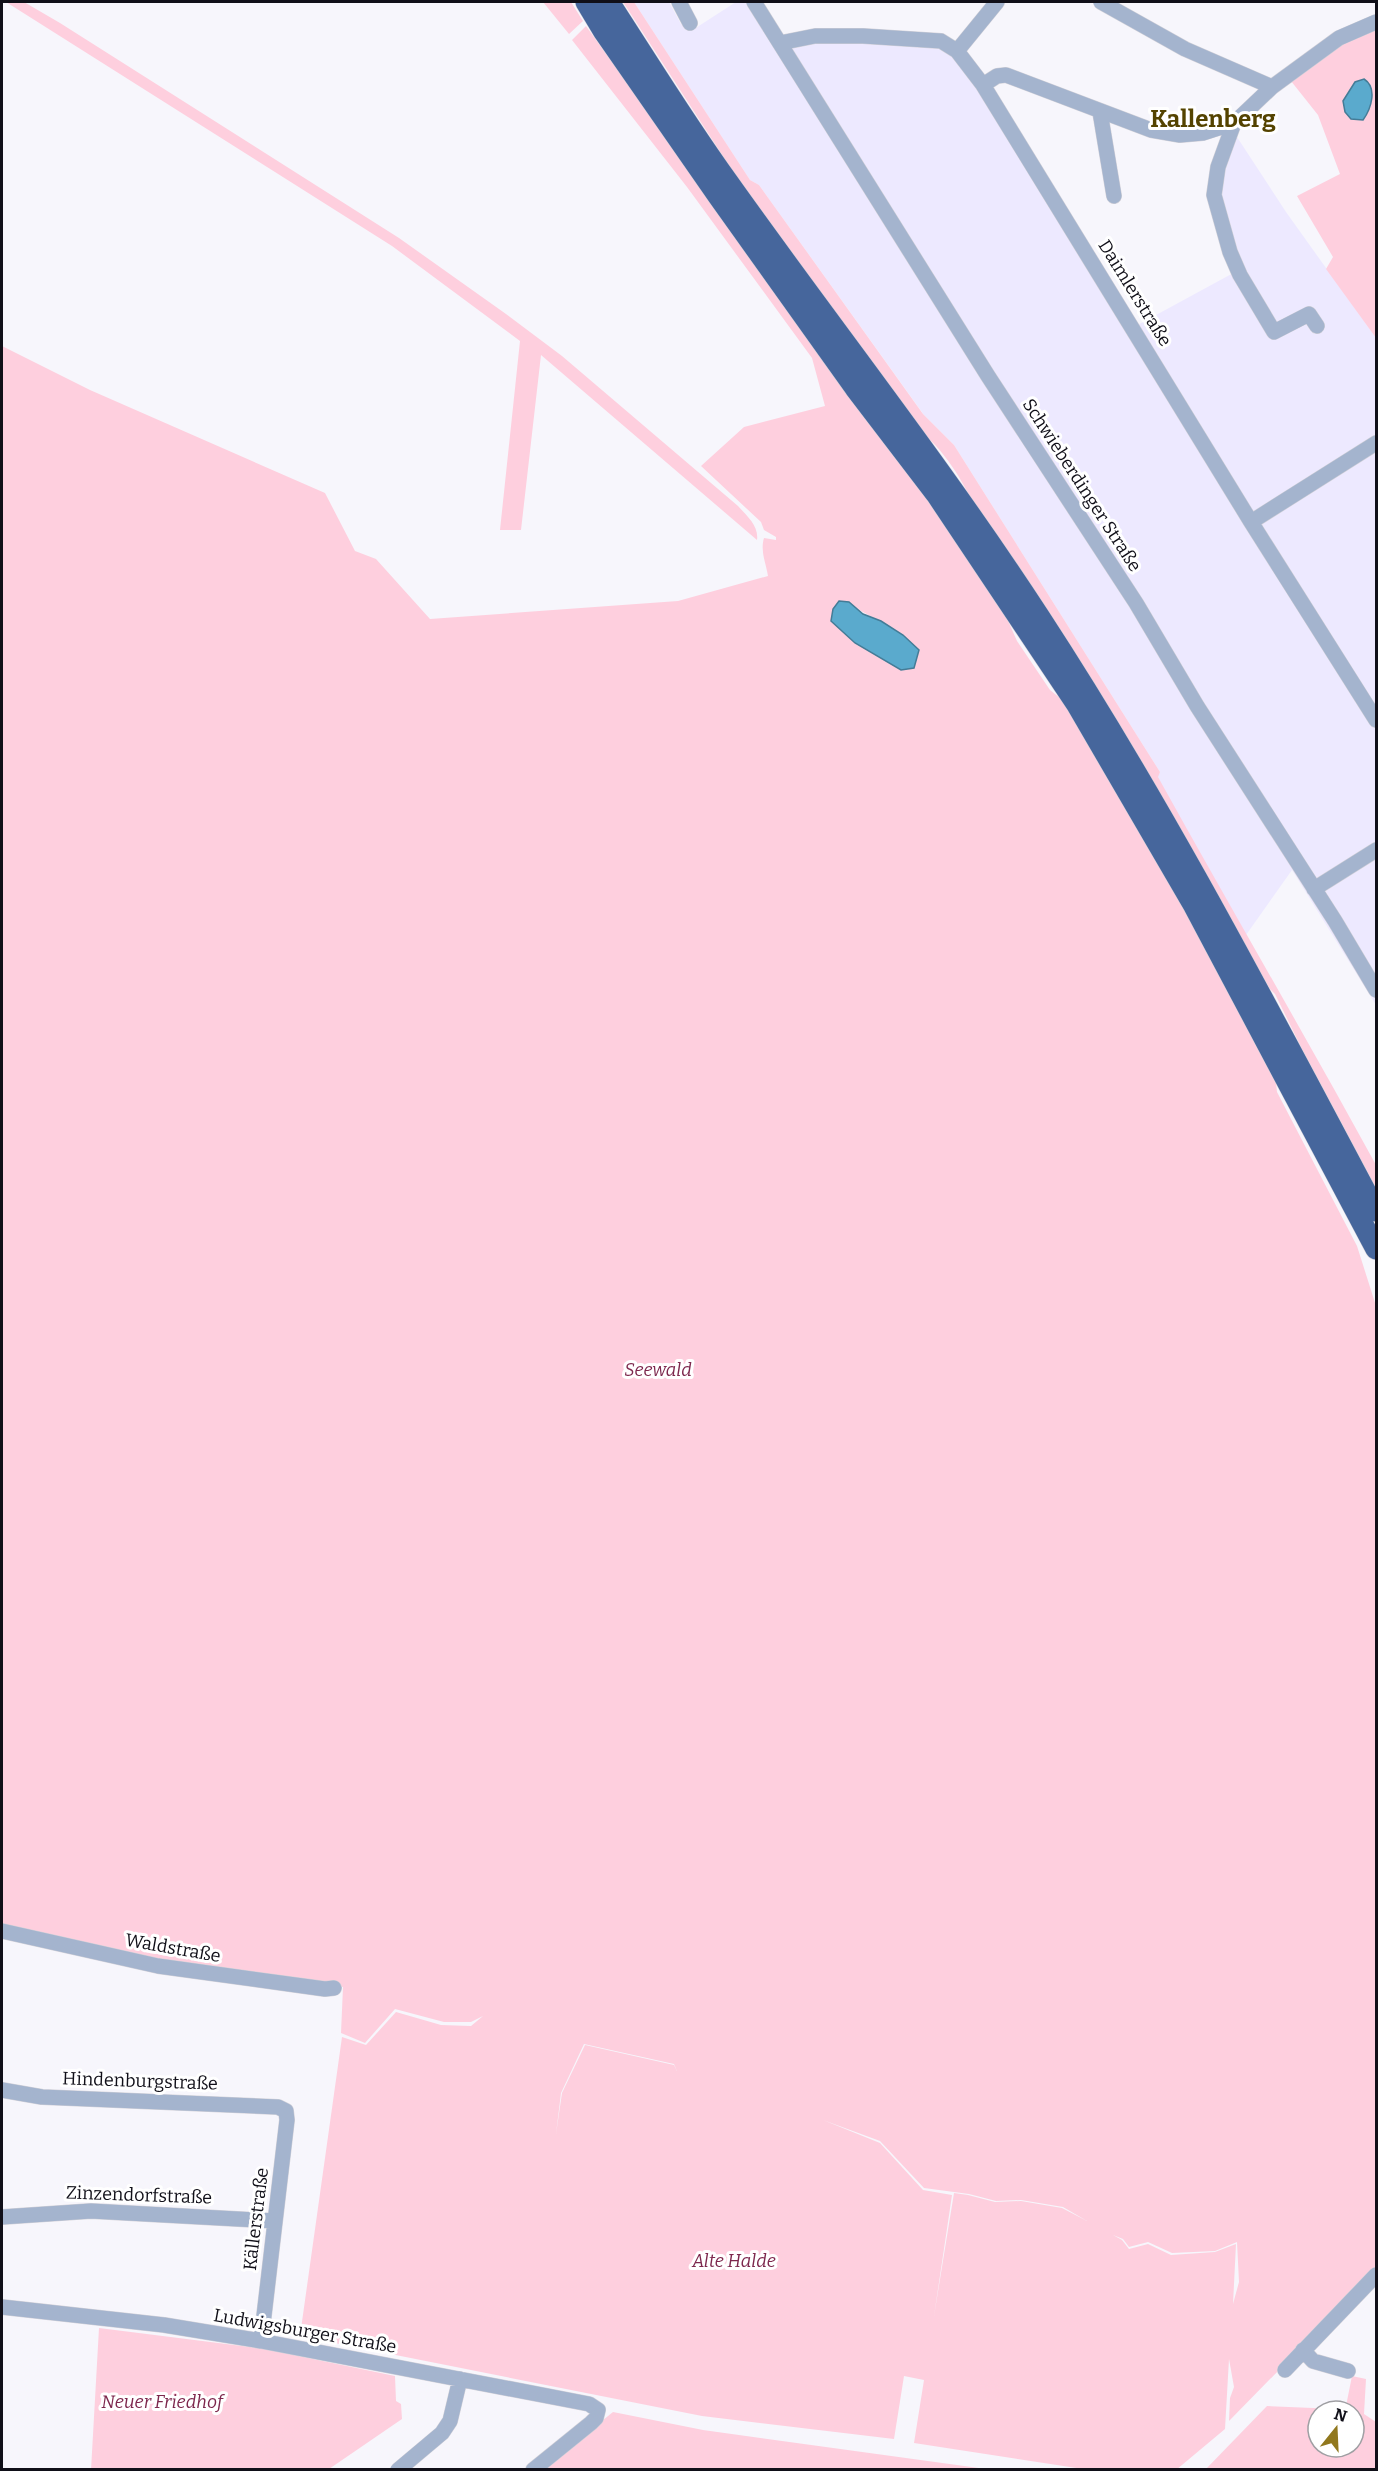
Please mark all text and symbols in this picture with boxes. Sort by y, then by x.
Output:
district label: Kallenberg [1150,105,1276,133]
street label: Daimlerstraße [1094,236,1176,350]
street label: Schwieberdinger Straße [1018,394,1146,576]
park label: Seewald [624,1359,692,1381]
street label: Waldstraße [124,1929,222,1967]
street label: Hindenburgstraße [62,2067,218,2095]
street label: Källerstraße [239,2166,273,2272]
street label: Zinzendorfstraße [65,2181,213,2209]
park label: Alte Halde [691,2250,776,2272]
street label: Ludwigsburger Straße [212,2304,398,2358]
park label: Neuer Friedhof [101,2391,226,2413]
north arrow [1306,2399,1366,2459]
text: N [1332,2404,1349,2426]

